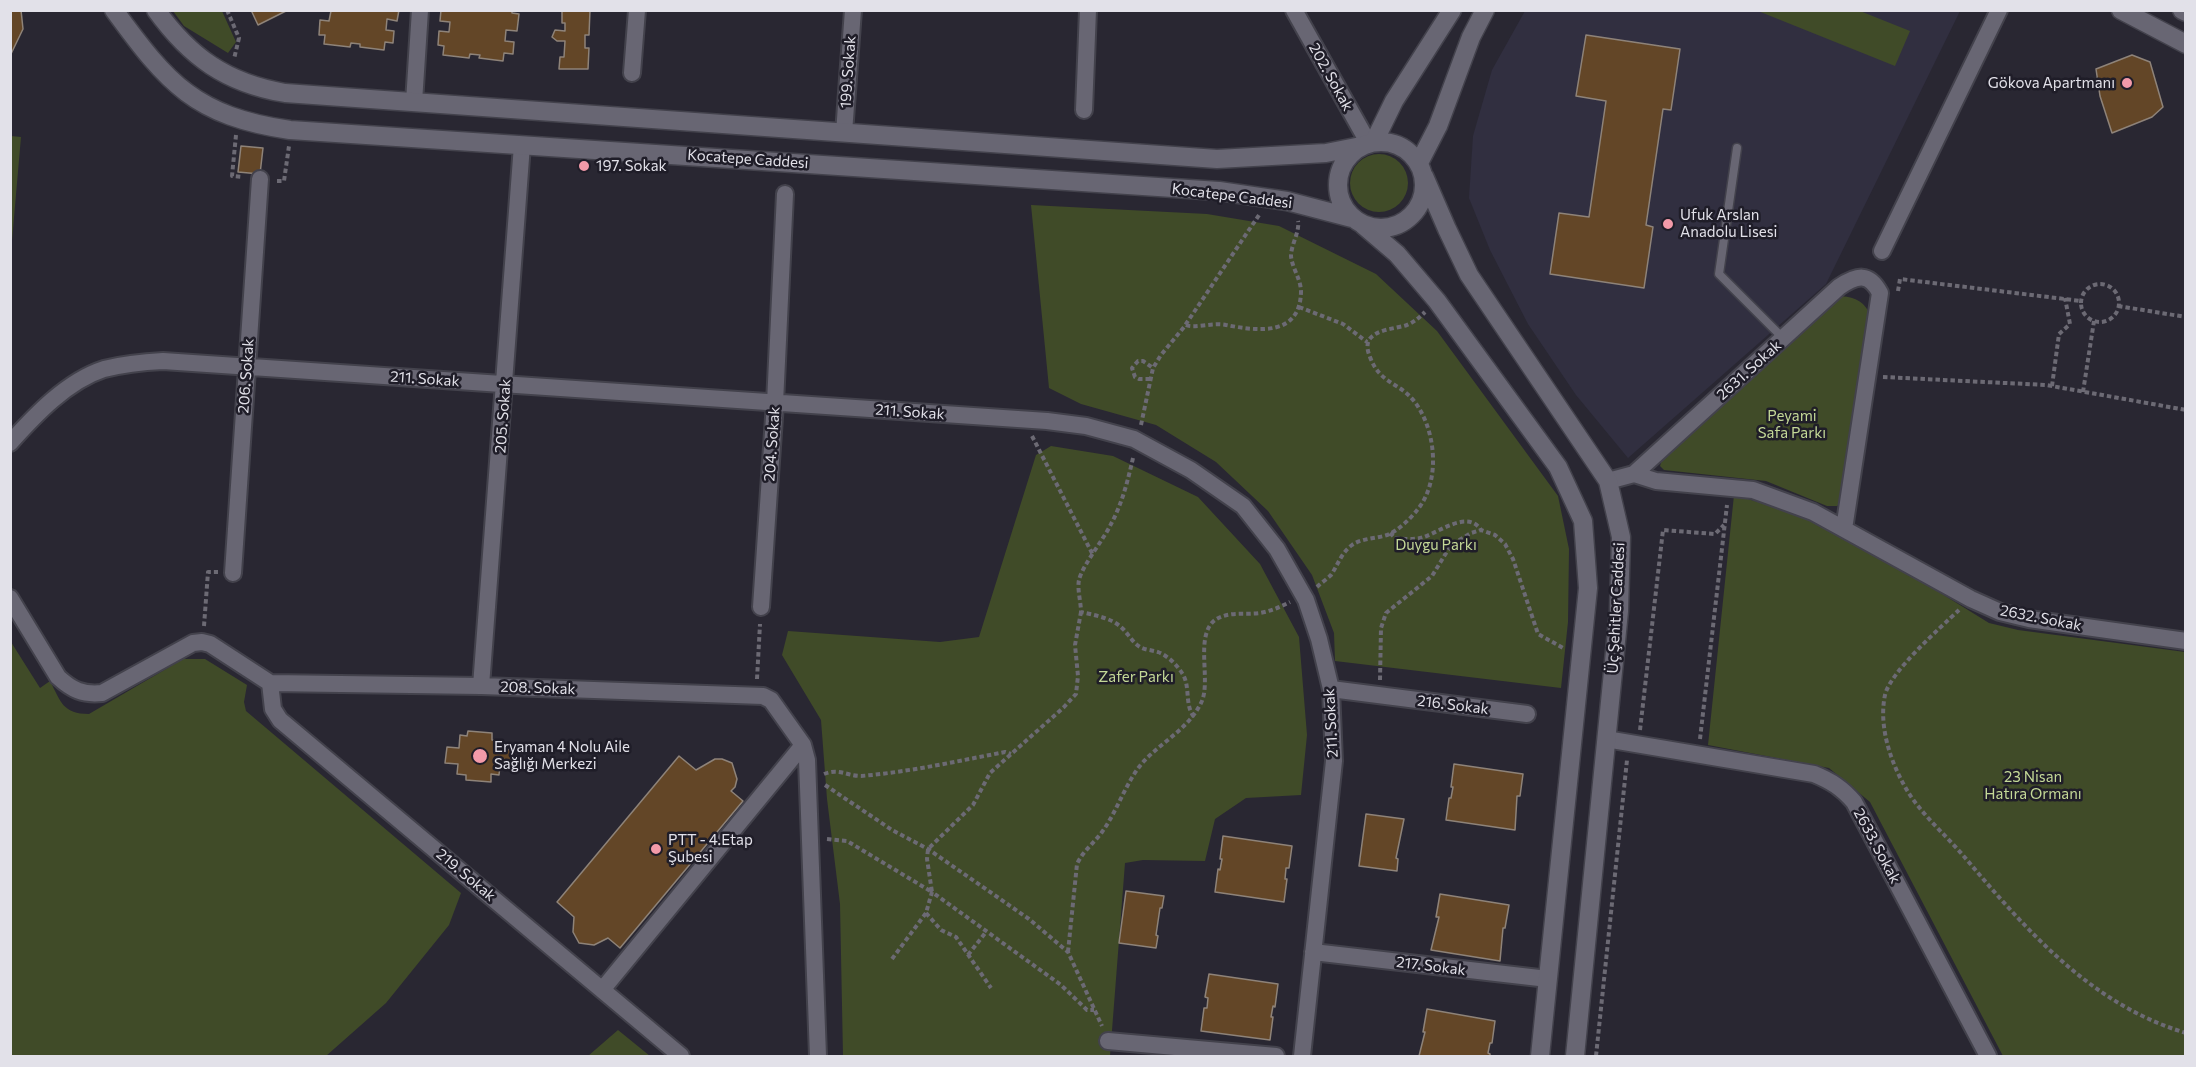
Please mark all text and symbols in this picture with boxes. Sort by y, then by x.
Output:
street label: 199. Sokak [836,35,860,109]
street label: 202. Sokak [1305,40,1357,114]
place label: Gökova Apartmanı [1988,74,2115,92]
marker: Gökova Apartmanı [2120,76,2134,90]
street label: Kocatepe Caddesi [687,146,809,172]
place label: 197. Sokak [596,157,667,175]
marker: 197. Sokak [577,159,591,173]
street label: Kocatepe Caddesi [1171,180,1293,212]
place label: Ufuk Arslan Anadolu Lisesi [1680,206,1777,241]
marker: Ufuk Arslan Anadolu Lisesi [1661,217,1675,231]
street label: 2631. Sokak [1713,336,1785,404]
street label: 206. Sokak [234,338,258,414]
street label: 211. Sokak [390,368,460,390]
street label: 205. Sokak [491,378,515,454]
street label: 211. Sokak [875,401,945,423]
street label: 204. Sokak [760,406,784,482]
park label: Peyami Safa Parkı [1758,407,1826,442]
park label: Duygu Parkı [1395,536,1477,554]
street label: Üç Şehitler Caddesi [1604,542,1628,674]
street label: 2632. Sokak [1999,601,2083,635]
park label: Zafer Parkı [1098,668,1174,686]
street label: 208. Sokak [500,678,576,698]
street label: 211. Sokak [1320,688,1342,758]
street label: 216. Sokak [1416,692,1490,718]
place label: Eryaman 4 Nolu Aile Sağlığı Merkezi [494,738,630,773]
marker: Eryaman 4 Nolu Aile Sağlığı Merkezi [471,747,489,765]
park label: 23 Nisan Hatıra Ormanı [1984,768,2082,803]
street label: 2633. Sokak [1850,805,1904,887]
place label: PTT - 4.Etap Şubesi [668,831,753,866]
marker: PTT - 4.Etap Şubesi [649,842,663,856]
street label: 219. Sokak [433,845,499,905]
street label: 217. Sokak [1395,953,1467,979]

